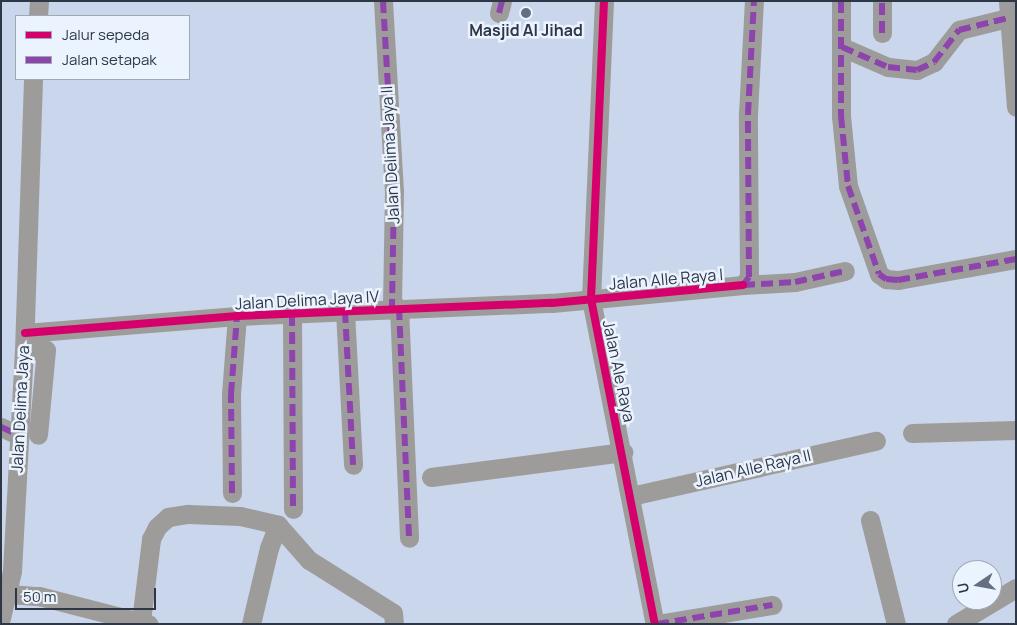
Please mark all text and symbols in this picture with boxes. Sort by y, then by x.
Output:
marker: Masjid Al Jihad [520,7,532,19]
legend [15,15,190,80]
place label: Masjid Al Jihad [469,20,583,40]
text: Jalur sepeda [62,24,149,45]
text: Jalan setapak [62,49,157,70]
street label: Jalan Delima Jaya II [377,85,403,225]
street label: Jalan Alle Raya I [608,264,724,294]
street label: Jalan Delima Jaya IV [234,287,380,313]
street label: Jalan Ale Raya [599,318,639,424]
street label: Jalan Delima Jaya [7,345,33,473]
street label: Jalan Alle Raya II [693,445,813,491]
north arrow [952,560,1002,610]
scale bar [18,578,159,610]
text: U [952,581,973,595]
text: 50 m [23,586,57,607]

